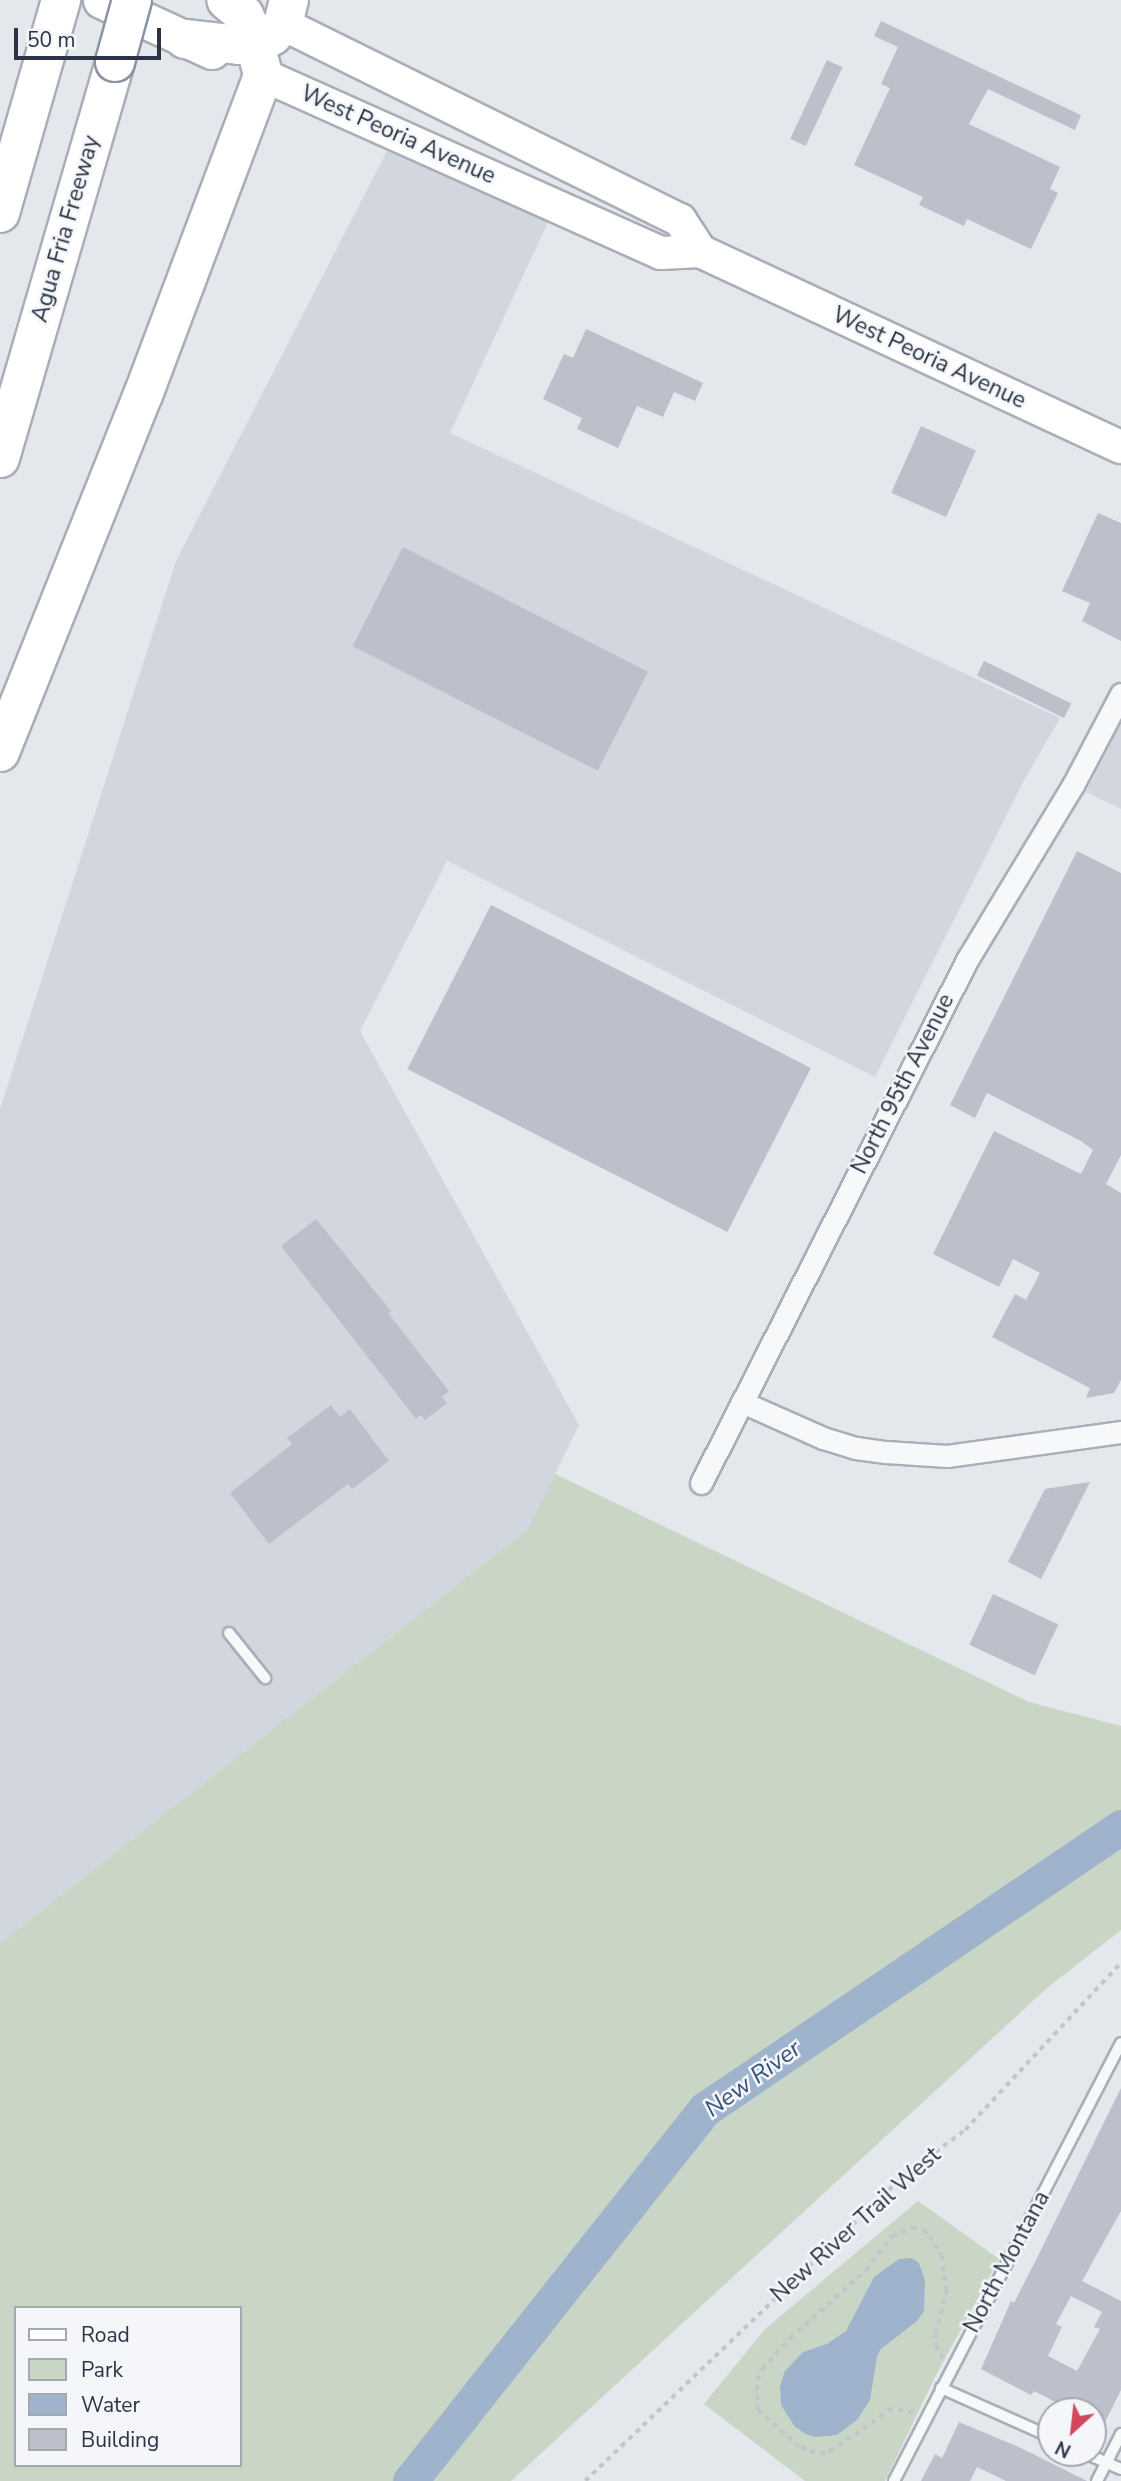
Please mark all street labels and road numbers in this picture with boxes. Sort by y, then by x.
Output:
street label: West Peoria Avenue [296,80,500,190]
street label: Agua Fria Freeway [26,132,106,326]
street label: West Peoria Avenue [828,301,1030,415]
street label: North 95th Avenue [846,989,960,1179]
street label: New River Trail West [765,2142,947,2308]
street label: North Montana [958,2186,1056,2338]

